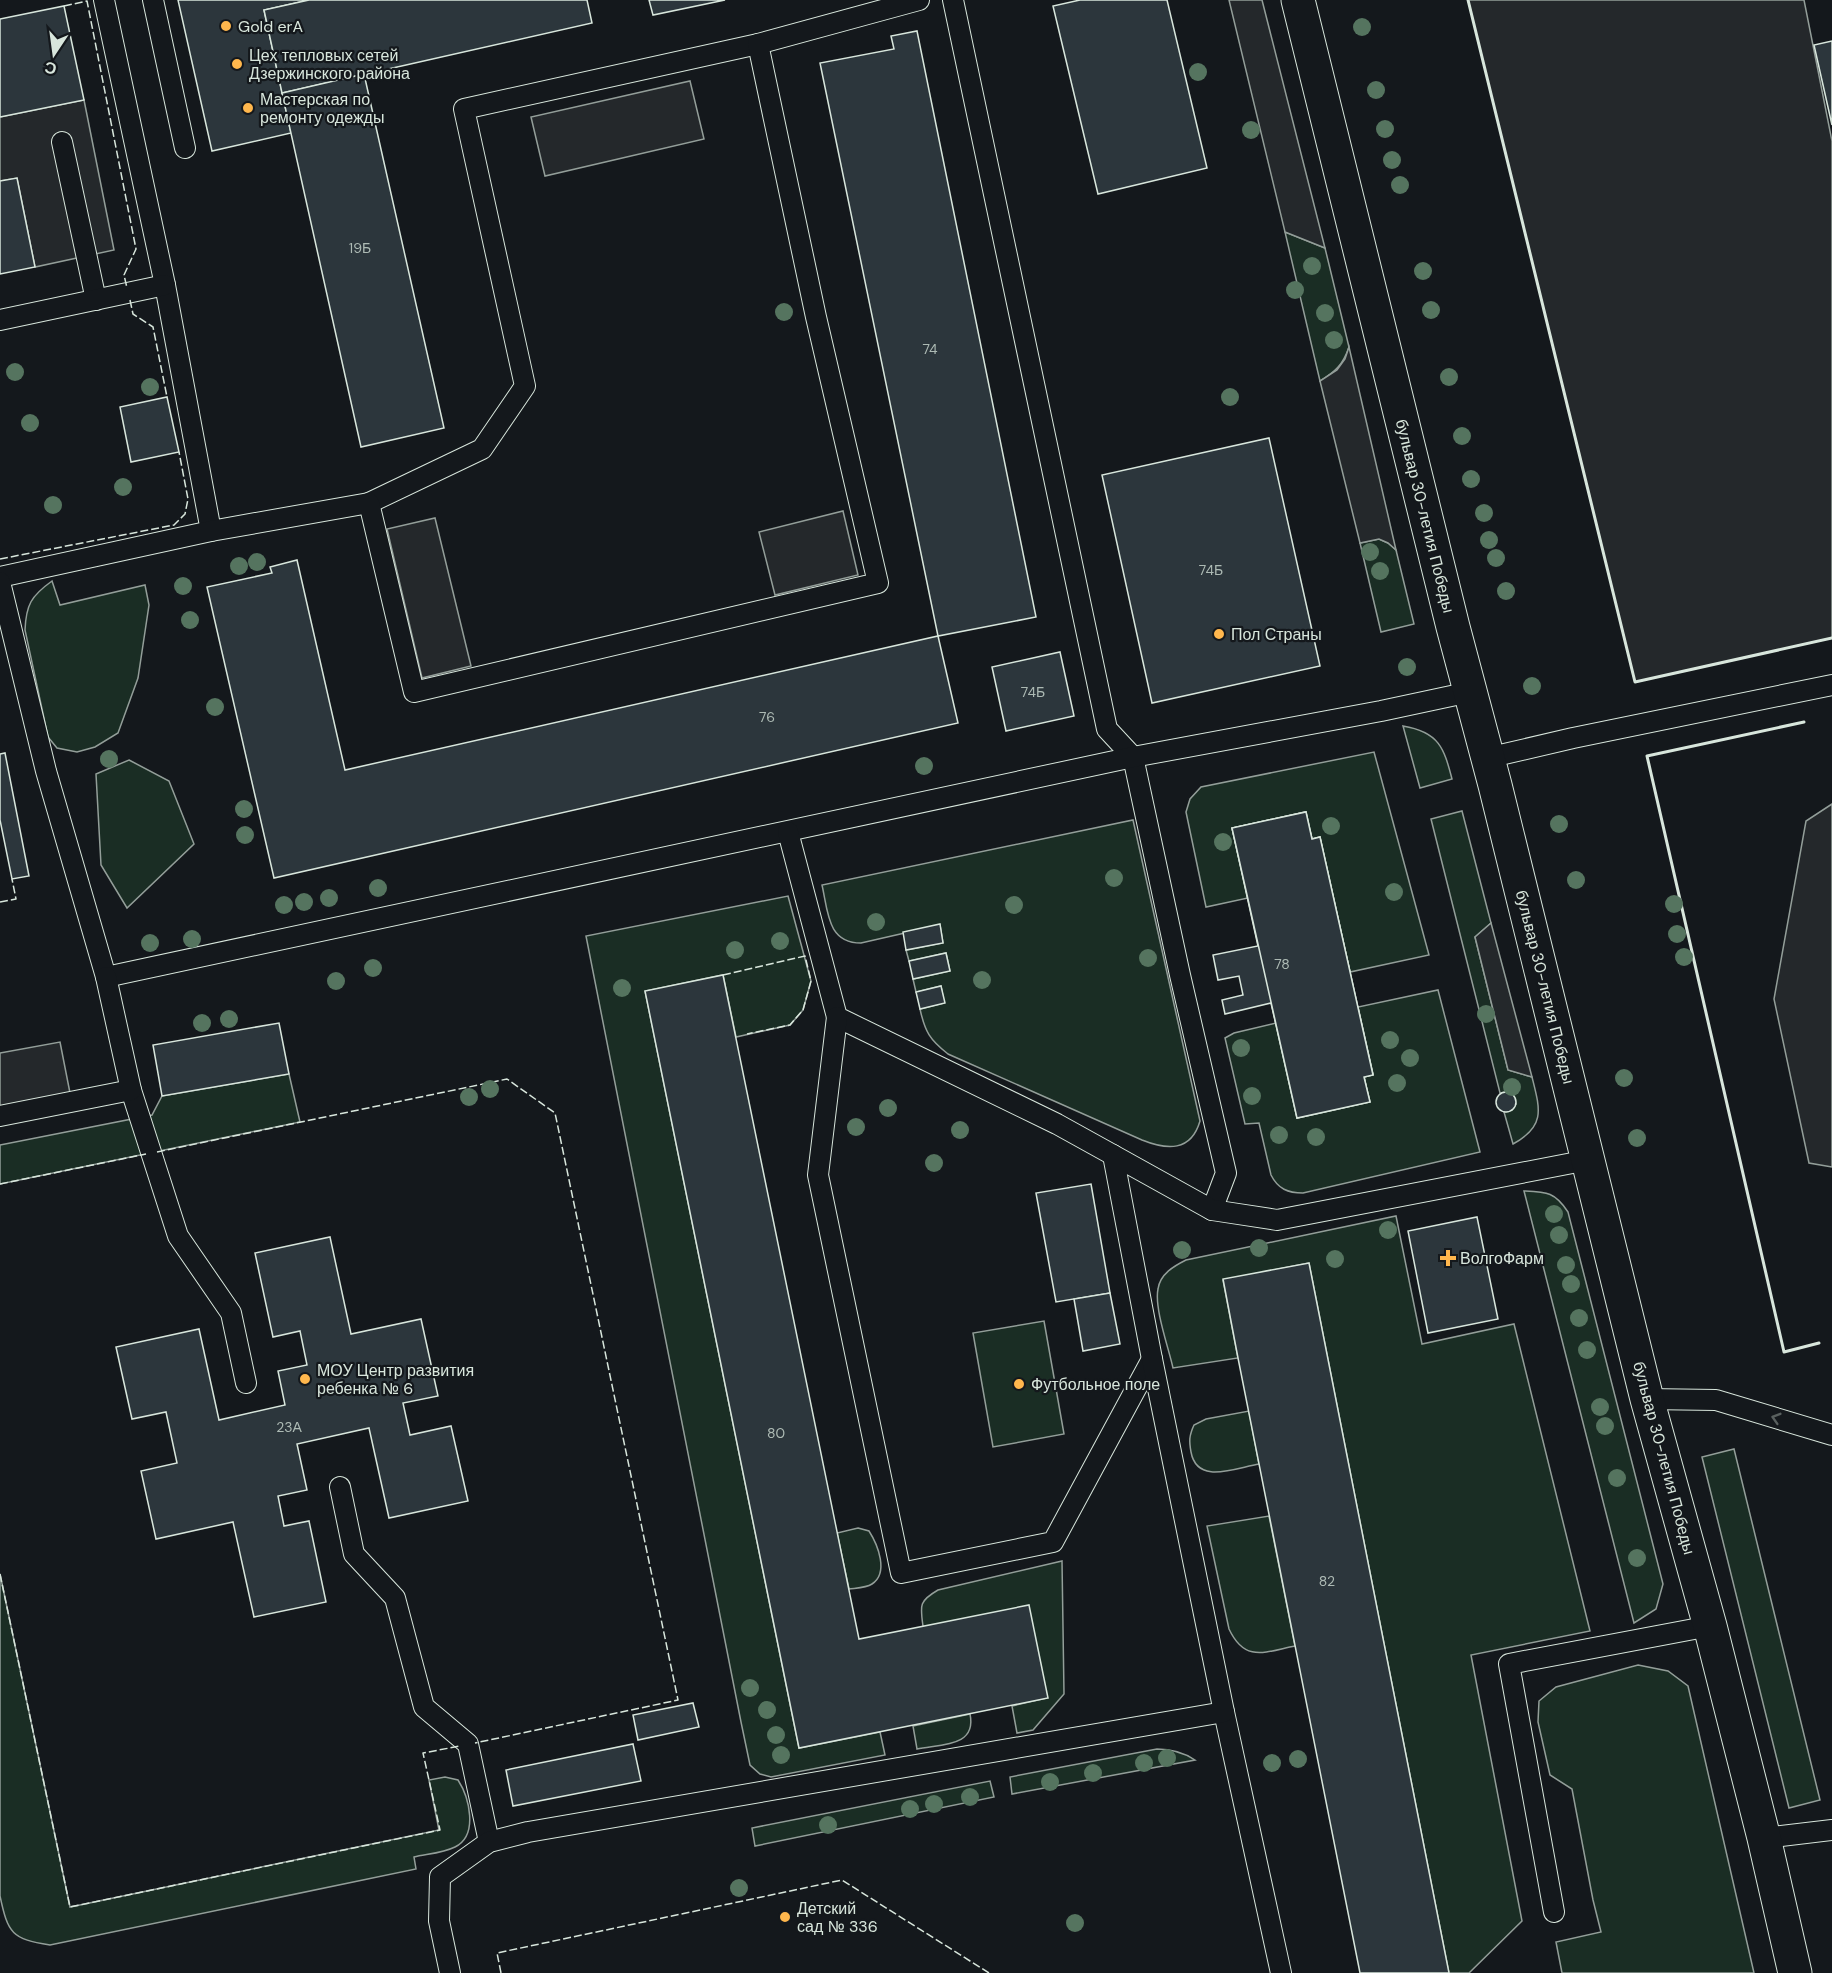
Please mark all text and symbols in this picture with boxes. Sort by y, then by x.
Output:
place label: Gold erA [238,16,303,37]
marker: Gold erA [219,19,233,33]
north arrow [24,24,84,84]
place label: Цех тепловых сетей Дзержинского района [249,45,410,84]
text: С [42,56,59,80]
marker: Цех тепловых сетей Дзержинского района [230,57,244,71]
place label: Мастерская по ремонту одежды [260,89,384,128]
marker: Мастерская по ремонту одежды [241,101,255,115]
house number: 19Б [349,239,371,257]
house number: 74 [922,340,938,358]
street label: бульвар 30-летия Победы [1391,417,1459,615]
house number: 74Б [1199,561,1223,579]
place label: Пол Страны [1231,624,1322,645]
marker: Пол Страны [1212,627,1226,641]
house number: 74Б [1021,683,1045,701]
house number: 76 [759,708,775,726]
street label: бульвар 30-летия Победы [1511,888,1579,1086]
house number: 78 [1274,955,1290,973]
place label: ВолгоФарм [1460,1248,1544,1269]
marker: ВолгоФарм [1441,1251,1455,1265]
street label: бульвар 30-летия Победы [1628,1359,1700,1557]
place label: МОУ Центр развития ребенка № 6 [317,1360,474,1399]
marker: МОУ Центр развития ребенка № 6 [298,1372,312,1386]
place label: Футбольное поле [1031,1374,1160,1395]
marker: Футбольное поле [1012,1377,1026,1391]
one-way arrow [1771,1413,1782,1425]
house number: 23А [276,1418,302,1436]
house number: 80 [767,1424,785,1442]
house number: 82 [1319,1572,1335,1590]
place label: Детский сад № 336 [797,1898,878,1937]
marker: Детский сад № 336 [778,1910,792,1924]

